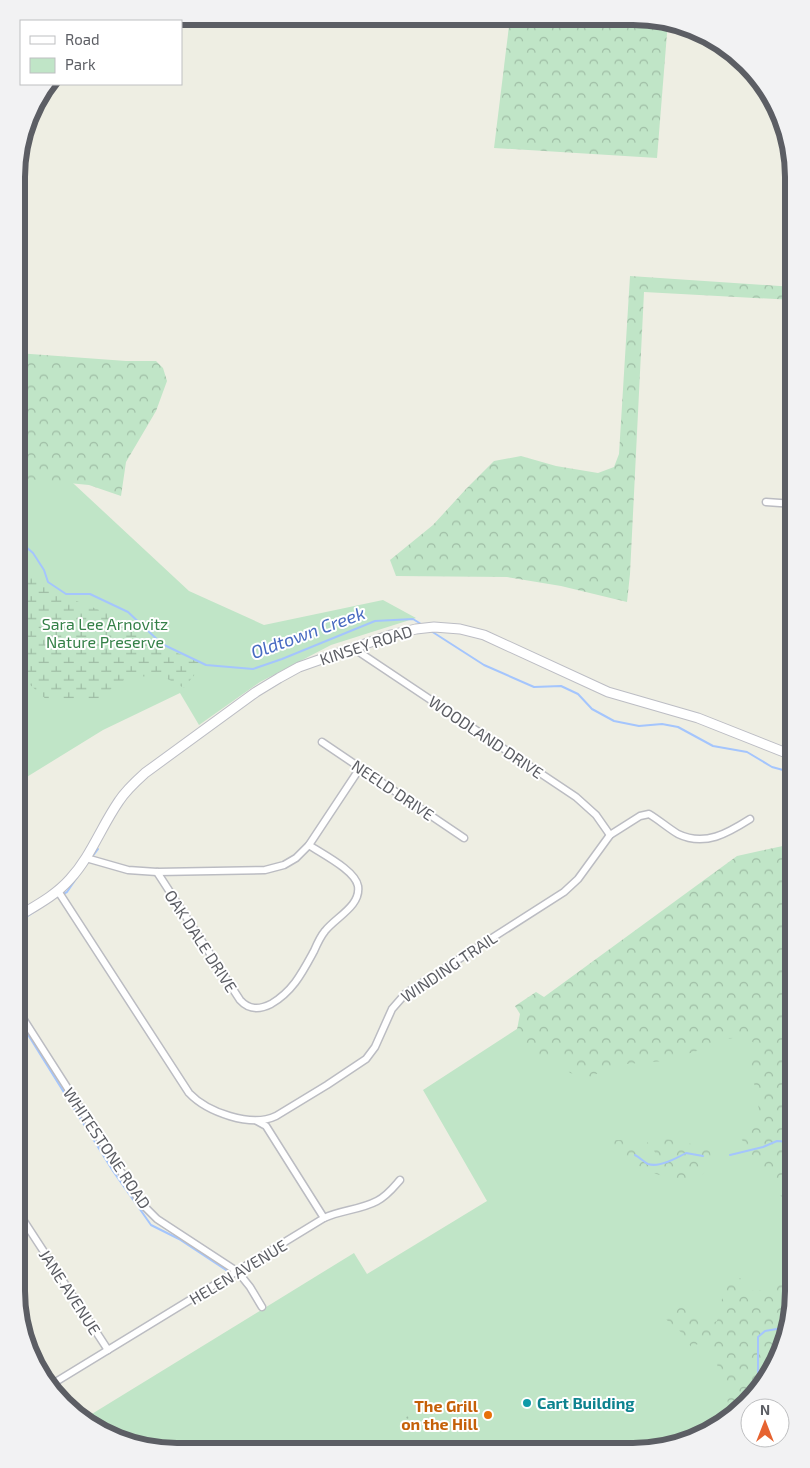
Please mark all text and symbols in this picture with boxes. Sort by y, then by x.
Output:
legend [20,20,182,85]
text: Road [65,30,100,48]
text: Park [65,55,96,73]
water label: Oldtown Creek [247,601,368,663]
park label: Sara Lee Arnovitz Nature Preserve [42,614,168,651]
street label: KINSEY ROAD [317,621,415,668]
street label: WOODLAND DRIVE [425,691,547,782]
street label: NEELD DRIVE [349,755,438,824]
street label: OAK DALE DRIVE [161,886,242,995]
street label: WINDING TRAIL [397,928,500,1006]
street label: WHITESTONE ROAD [60,1084,155,1212]
street label: HELEN AVENUE [186,1235,290,1308]
street label: JANE AVENUE [36,1246,105,1338]
place label: Cart Building [537,1393,635,1412]
place label: The Grill on the Hill [401,1396,479,1433]
marker: Cart Building [521,1397,533,1409]
north arrow [740,1398,790,1448]
text: N [760,1401,770,1418]
marker: The Grill on the Hill [482,1409,494,1421]

